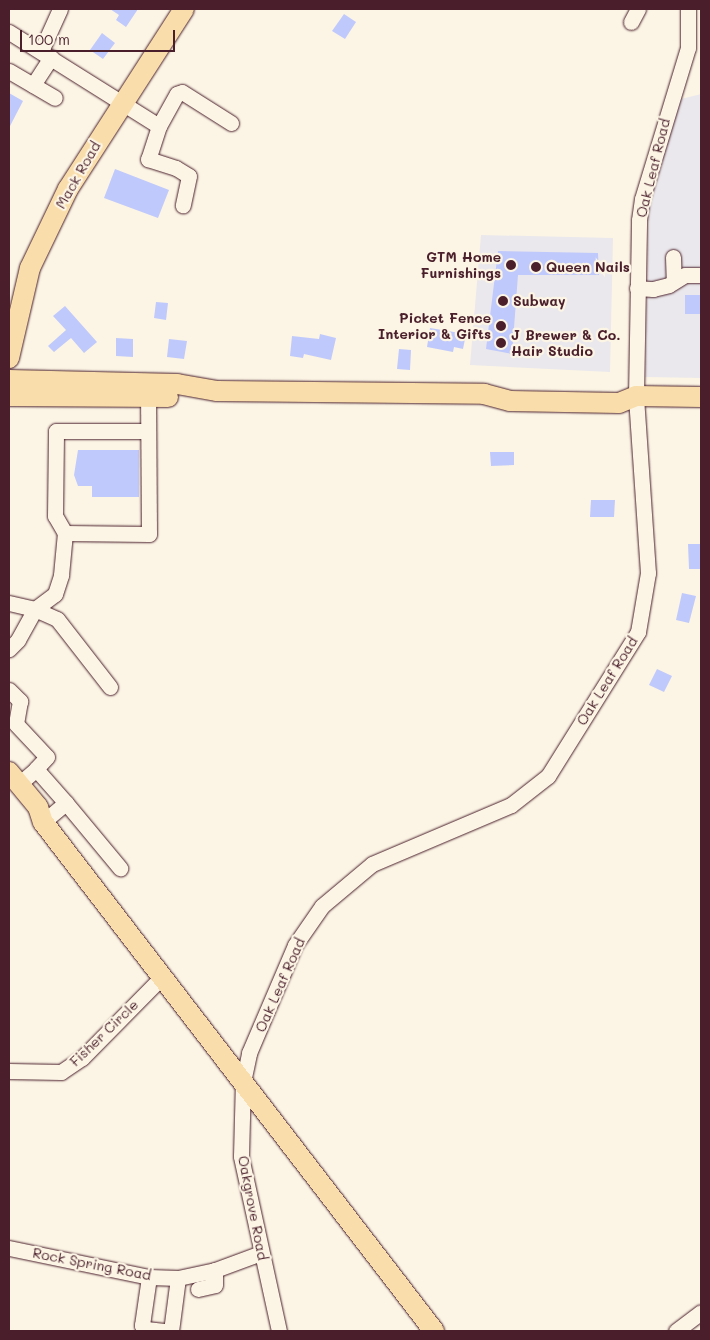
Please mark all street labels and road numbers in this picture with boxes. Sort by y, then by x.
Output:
street label: Oak Leaf Road [633,117,673,219]
street label: Mack Road [52,138,104,212]
street label: Oak Leaf Road [573,634,641,728]
street label: Oak Leaf Road [252,935,308,1035]
street label: Fisher Circle [66,996,142,1070]
street label: Oakgrove Road [235,1154,271,1262]
street label: Rock Spring Road [31,1244,153,1284]

